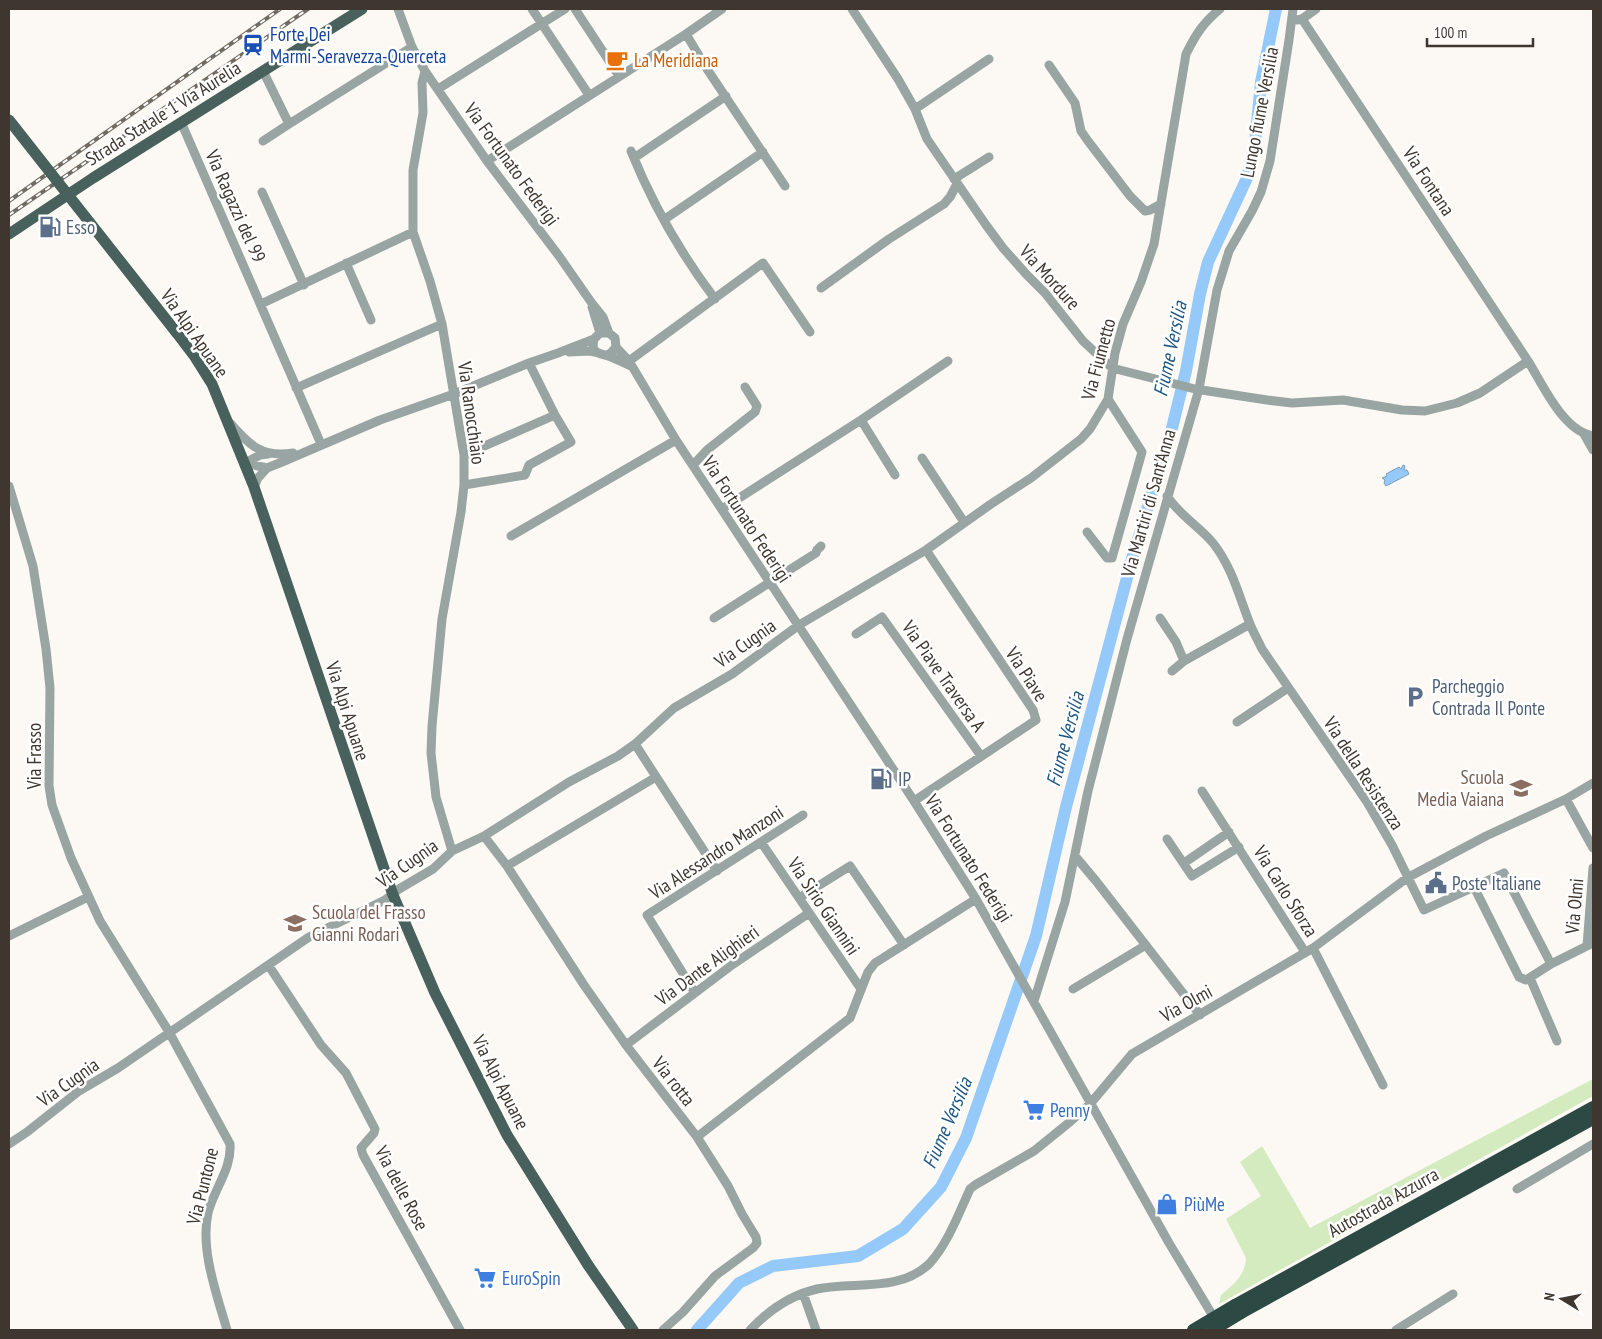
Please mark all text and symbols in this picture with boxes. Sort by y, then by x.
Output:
scale bar [1427,15,1533,47]
place label: Forte Dei Marmi-Seravezza-Querceta [270,22,446,68]
text: 100 m [1434,23,1467,42]
station icon: Forte Dei Marmi-Seravezza-Querceta [240,32,266,58]
street label: Lungo fiume Versilia [1235,45,1283,179]
cafe icon: La Meridiana [604,47,630,73]
place label: La Meridiana [634,48,718,72]
street label: Strada Statale 1 Via Aurelia [81,55,245,171]
street label: Via Fortunato Federigi [459,97,565,230]
street label: Via Fontana [1397,141,1460,220]
street label: Via Ragazzi del 99 [200,145,271,266]
fuel station icon: Esso [37,214,63,240]
place label: Esso [66,215,95,239]
street label: Via Mordure [1014,239,1086,315]
street label: Via Alpi Apuane [155,283,234,382]
water label: Fiume Versilia [1147,298,1193,399]
street label: Via Fiumetto [1075,316,1120,403]
street label: Via Ranocchiaio [453,359,491,466]
street label: Via Martiri di Sant'Anna [1115,426,1181,581]
street label: Via Fortunato Federigi [697,450,797,587]
street label: Via Cugnia [709,613,780,673]
street label: Via Piave Traversa A [896,615,991,736]
street label: Via Piave [1000,641,1054,706]
street label: Via Alpi Apuane [320,658,375,764]
place label: Parcheggio Contrada Il Ponte [1432,674,1545,720]
parking icon: Parcheggio Contrada Il Ponte [1402,684,1428,710]
water label: Fiume Versilia [1040,688,1090,789]
street label: Via della Resistenza [1318,711,1409,834]
street label: Via Frasso [22,723,46,790]
place label: Scuola Media Vaiana [1417,765,1504,811]
fuel station icon: IP [868,766,894,792]
place label: IP [898,767,911,791]
school or university icon: Scuola Media Vaiana [1508,775,1534,801]
street label: Via Fortunato Federigi [919,789,1018,926]
street label: Via Alessandro Manzoni [644,800,788,905]
street label: Via Cugnia [371,833,442,893]
street label: Via Carlo Sforza [1248,840,1324,941]
street label: Via Sirio Giannini [782,852,865,959]
public building icon: Poste Italiane [1423,870,1449,896]
place label: Poste Italiane [1452,871,1541,895]
street label: Via Olmi [1560,877,1588,936]
place label: Scuola del Frasso Gianni Rodari [312,900,426,946]
school or university icon: Scuola del Frasso Gianni Rodari [282,910,308,936]
street label: Via Dante Alighieri [650,919,764,1011]
street label: Via Olmi [1155,979,1216,1028]
street label: Via Alpi Apuane [467,1030,535,1133]
street label: Via rotta [647,1051,701,1110]
street label: Via Cugnia [32,1052,103,1112]
water label: Fiume Versilia [916,1073,978,1172]
supermarket icon: Penny [1021,1097,1047,1123]
place label: Penny [1050,1098,1091,1122]
street label: Via delle Rose [369,1141,434,1234]
street label: Via Puntone [181,1145,223,1228]
street label: Autostrada Azzurra [1323,1162,1443,1242]
shop icon: PiùMe [1154,1191,1180,1217]
place label: PiùMe [1184,1192,1225,1216]
supermarket icon: EuroSpin [472,1265,498,1291]
place label: EuroSpin [502,1266,561,1290]
north arrow [1537,1274,1587,1324]
text: N [1540,1291,1559,1302]

